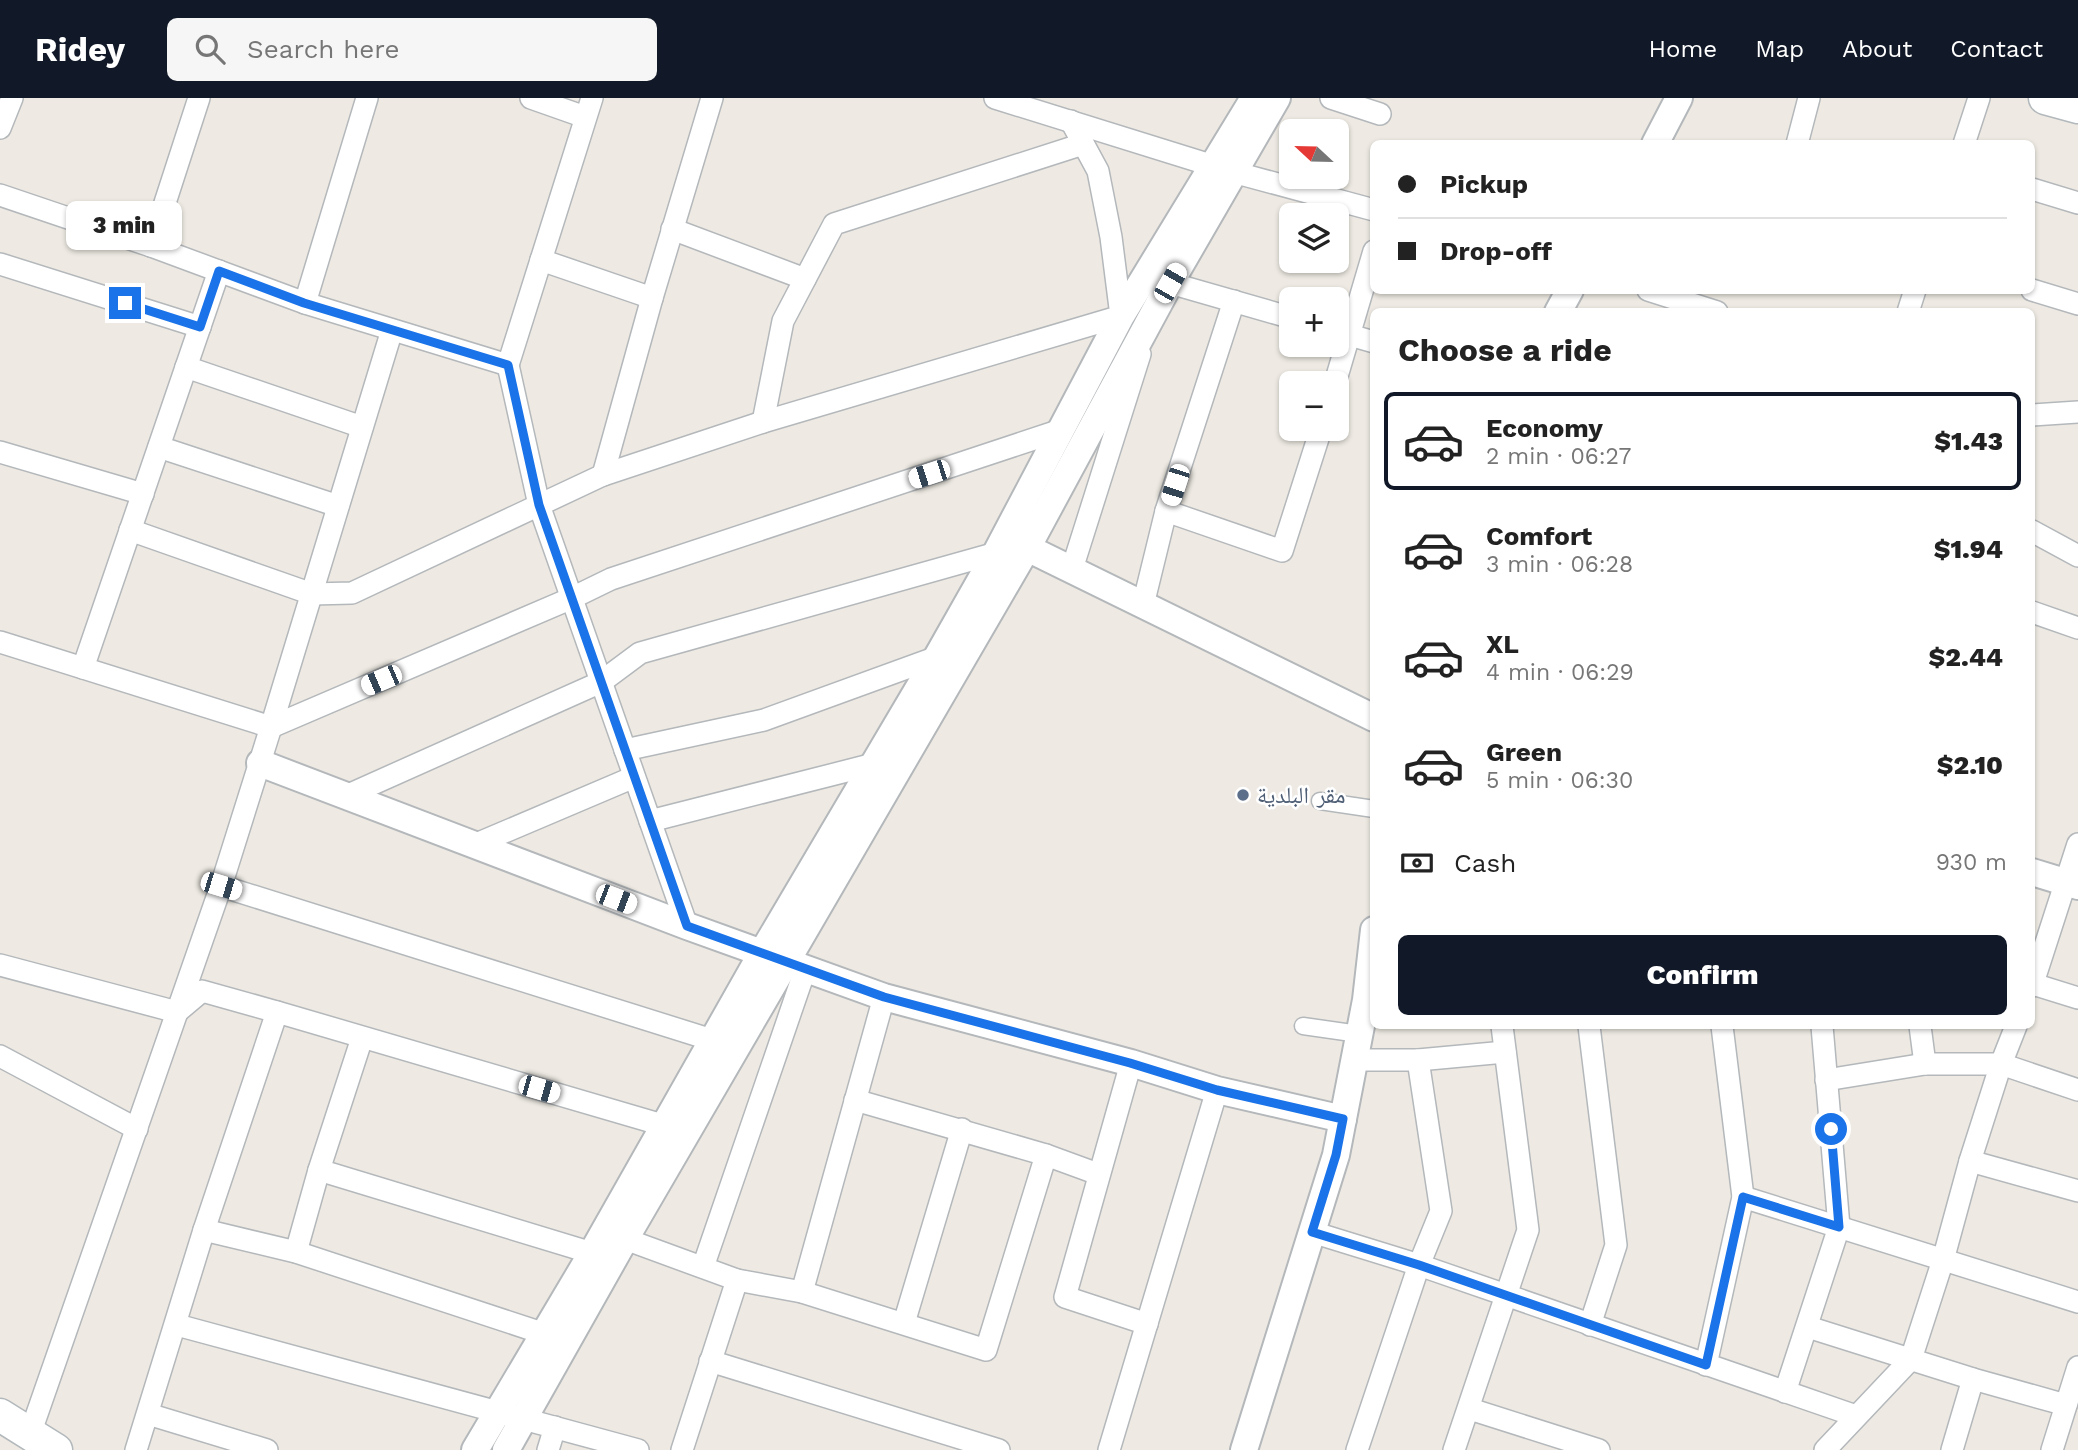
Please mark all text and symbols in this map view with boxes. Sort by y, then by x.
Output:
search box [167,18,657,81]
text: Ridey [35,30,125,69]
icon: search [191,30,229,68]
text: Search here [247,34,399,64]
text: Home [1649,35,1717,63]
text: Map [1755,35,1804,63]
text: About [1842,35,1912,63]
text: Contact [1950,35,2043,63]
north arrow [1279,119,1349,189]
map controls [1279,119,1349,441]
text: Pickup [1440,169,1528,199]
callout: 3 min [67,202,183,250]
button: layers [1279,203,1349,273]
text: 3 min [93,212,155,239]
text: Drop-off [1440,236,1552,266]
car [1151,260,1190,306]
route end [109,287,141,319]
button: + [1279,287,1349,357]
text: Choose a ride [1398,331,1612,369]
button: − [1279,371,1349,441]
icon: car [1402,410,1465,473]
text: Economy [1486,413,1603,443]
text: $1.43 [1934,426,2003,456]
text: 2 min · 06:27 [1486,443,1631,470]
car [906,458,953,490]
car [1159,462,1192,508]
icon: car [1402,518,1465,581]
text: Comfort [1486,521,1592,551]
text: $1.94 [1934,534,2003,564]
text: 3 min · 06:28 [1486,551,1633,578]
icon: car [1402,626,1465,689]
text: XL [1486,629,1519,659]
text: $2.44 [1929,642,2003,672]
text: 4 min · 06:29 [1486,659,1634,686]
car [358,662,405,698]
icon: car [1402,734,1465,797]
text: Green [1486,737,1562,767]
text: $2.10 [1937,750,2003,780]
text: 5 min · 06:30 [1486,767,1633,794]
place label: مقر البلدية [1257,782,1345,809]
marker: مقر البلدية [1235,787,1251,803]
icon: cash [1398,844,1436,882]
text: Cash [1454,848,1516,878]
text: 930 m [1936,849,2007,876]
car [198,870,245,902]
car [593,882,640,916]
button: Confirm [1398,935,2007,1015]
car [516,1073,563,1105]
route start [1815,1113,1847,1145]

